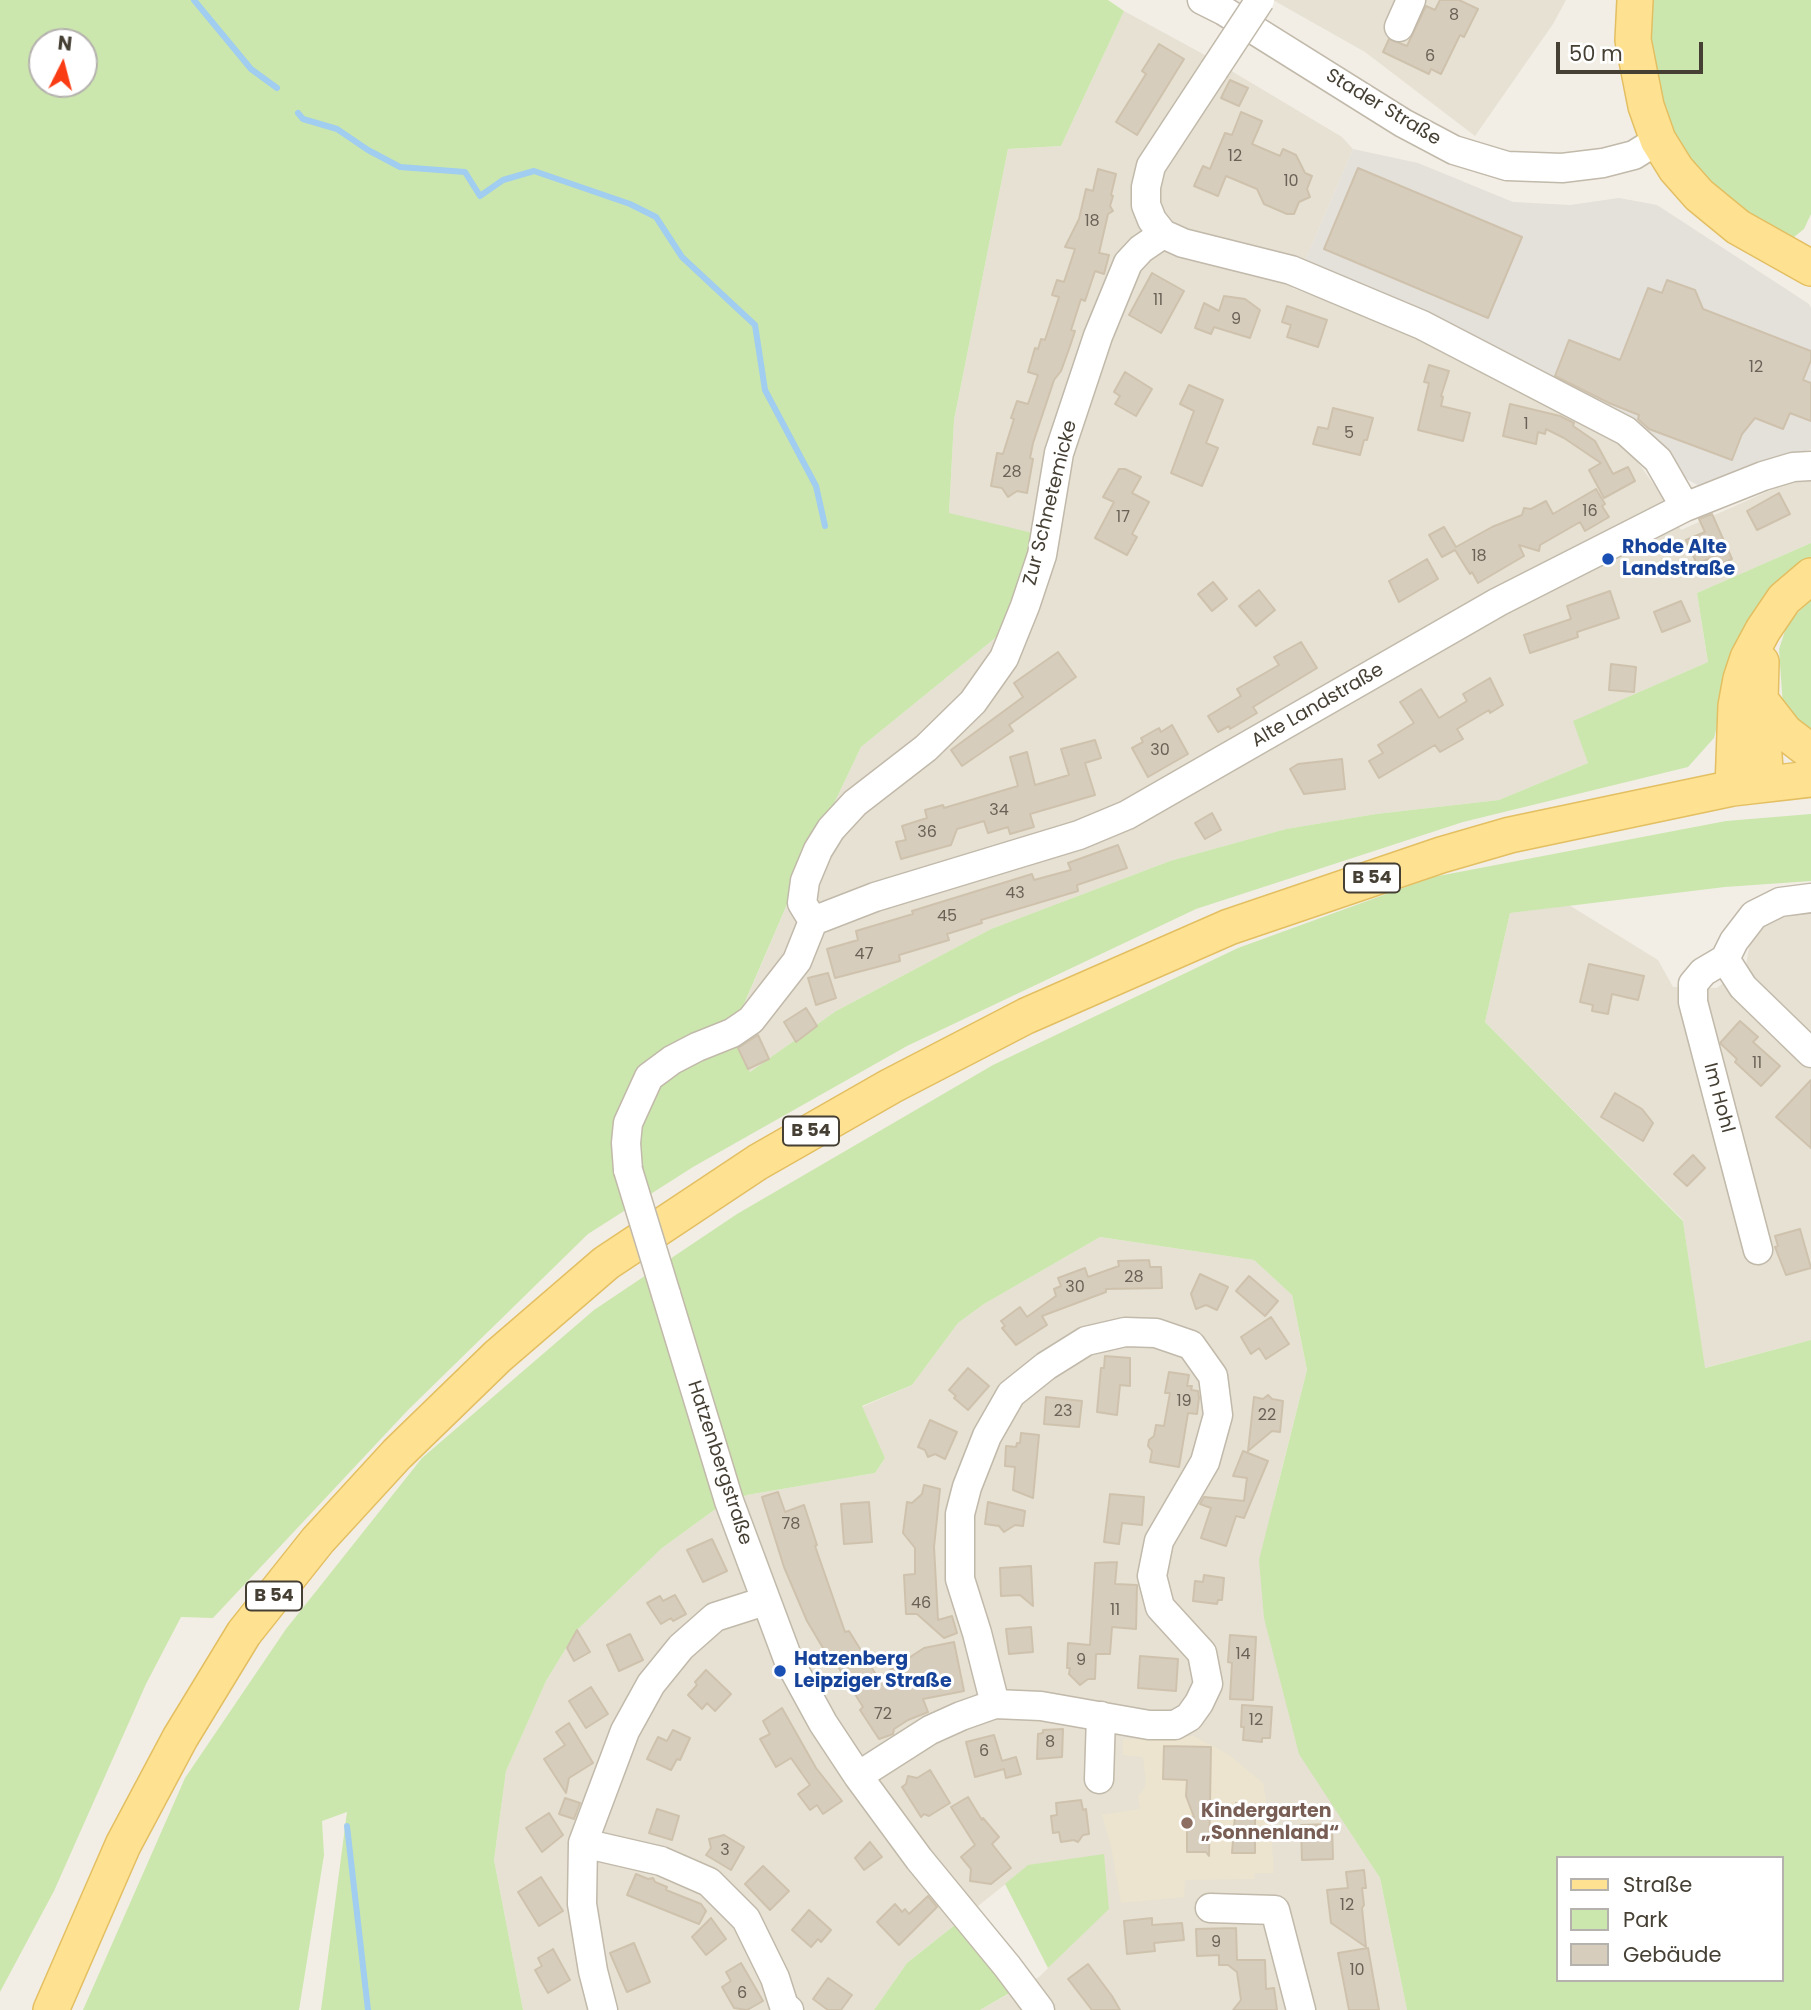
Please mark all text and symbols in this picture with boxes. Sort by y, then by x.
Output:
house number: 8 [1449,6,1459,26]
north arrow [28,28,98,98]
scale bar [1559,28,1706,72]
text: N [57,29,74,58]
text: 50 m [1569,39,1623,68]
house number: 6 [1425,47,1435,67]
street label: Stader Straße [1321,65,1445,151]
house number: 12 [1228,147,1242,167]
house number: 10 [1283,172,1299,192]
house number: 18 [1084,212,1100,232]
house number: 11 [1153,291,1163,311]
house number: 9 [1231,310,1241,330]
house number: 12 [1749,358,1763,378]
house number: 1 [1523,415,1529,435]
street label: Zur Schnetemicke [1019,418,1083,588]
house number: 5 [1344,424,1354,444]
house number: 28 [1002,463,1022,483]
house number: 16 [1582,502,1598,522]
house number: 17 [1116,508,1130,528]
place label: Rhode Alte Landstraße [1622,537,1735,581]
house number: 18 [1471,547,1487,567]
marker: Rhode Alte Landstraße [1600,551,1616,567]
street label: Alte Landstraße [1248,659,1388,753]
house number: 30 [1150,741,1170,761]
house number: 34 [989,801,1009,821]
house number: 36 [917,823,937,843]
road number: B 54 [1344,864,1400,892]
house number: 43 [1005,884,1025,904]
house number: 45 [937,907,957,927]
house number: 47 [855,945,873,965]
house number: 11 [1752,1054,1762,1074]
street label: Im Hohl [1698,1061,1738,1135]
road number: B 54 [783,1116,839,1146]
house number: 28 [1124,1268,1144,1288]
house number: 30 [1065,1278,1085,1298]
street label: Hatzenbergstraße [682,1378,756,1548]
house number: 19 [1176,1392,1192,1412]
house number: 23 [1054,1402,1072,1422]
house number: 22 [1258,1406,1276,1426]
house number: 78 [782,1515,800,1535]
road number: B 54 [246,1582,302,1610]
house number: 46 [911,1594,931,1614]
house number: 11 [1110,1601,1120,1621]
house number: 14 [1235,1645,1251,1665]
place label: Hatzenberg Leipziger Straße [794,1649,952,1693]
house number: 9 [1076,1651,1086,1671]
marker: Hatzenberg Leipziger Straße [772,1663,788,1679]
house number: 72 [874,1705,892,1725]
house number: 12 [1249,1711,1263,1731]
house number: 8 [1045,1733,1055,1753]
house number: 6 [979,1742,989,1762]
place label: Kindergarten „Sonnenland“ [1201,1801,1339,1845]
marker: Kindergarten „Sonnenland“ [1179,1815,1195,1831]
house number: 3 [720,1841,730,1861]
legend [1556,1856,1783,1982]
text: Straße [1623,1870,1692,1899]
house number: 12 [1340,1896,1354,1916]
text: Park [1623,1905,1668,1934]
house number: 9 [1211,1933,1221,1953]
text: Gebäude [1623,1940,1721,1969]
house number: 10 [1349,1961,1365,1981]
house number: 6 [737,1984,747,2004]

